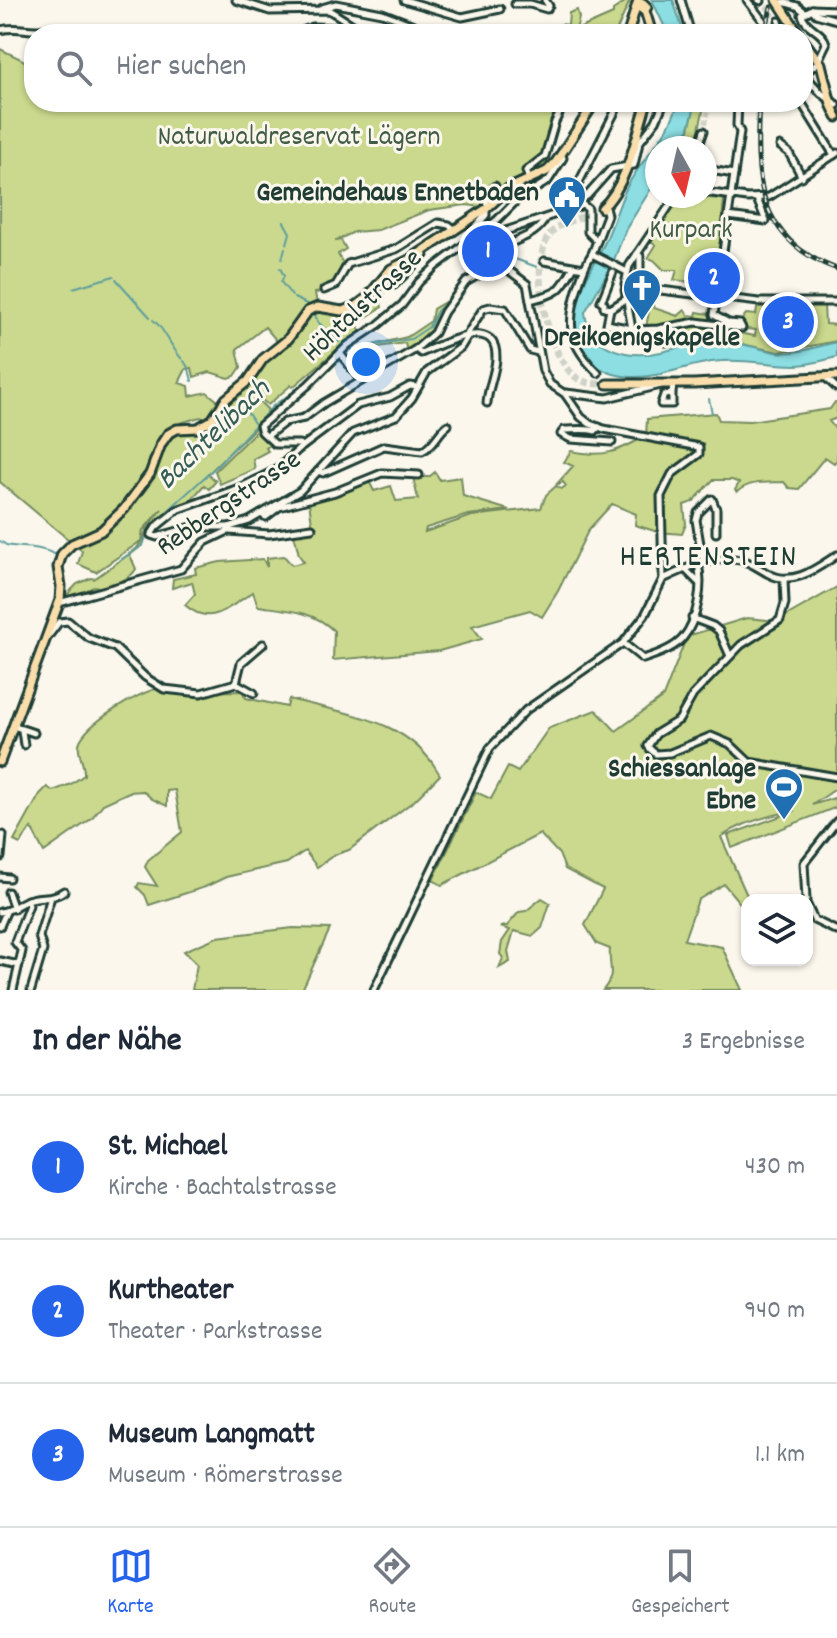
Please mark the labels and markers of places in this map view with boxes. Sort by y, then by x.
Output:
public building icon: Gemeindehaus Ennetbaden [546,174,588,229]
place label: Gemeindehaus Ennetbaden [256,175,539,215]
pin: 1 [462,221,514,281]
pin: 2 [688,248,740,308]
church icon: Dreikoenigskapelle [621,267,663,322]
pin: 3 [762,292,814,352]
place label: Dreikoenigskapelle [544,320,740,360]
place label: Schiessanlage Ebne [608,751,756,823]
sports icon: Schiessanlage Ebne [763,766,805,821]

